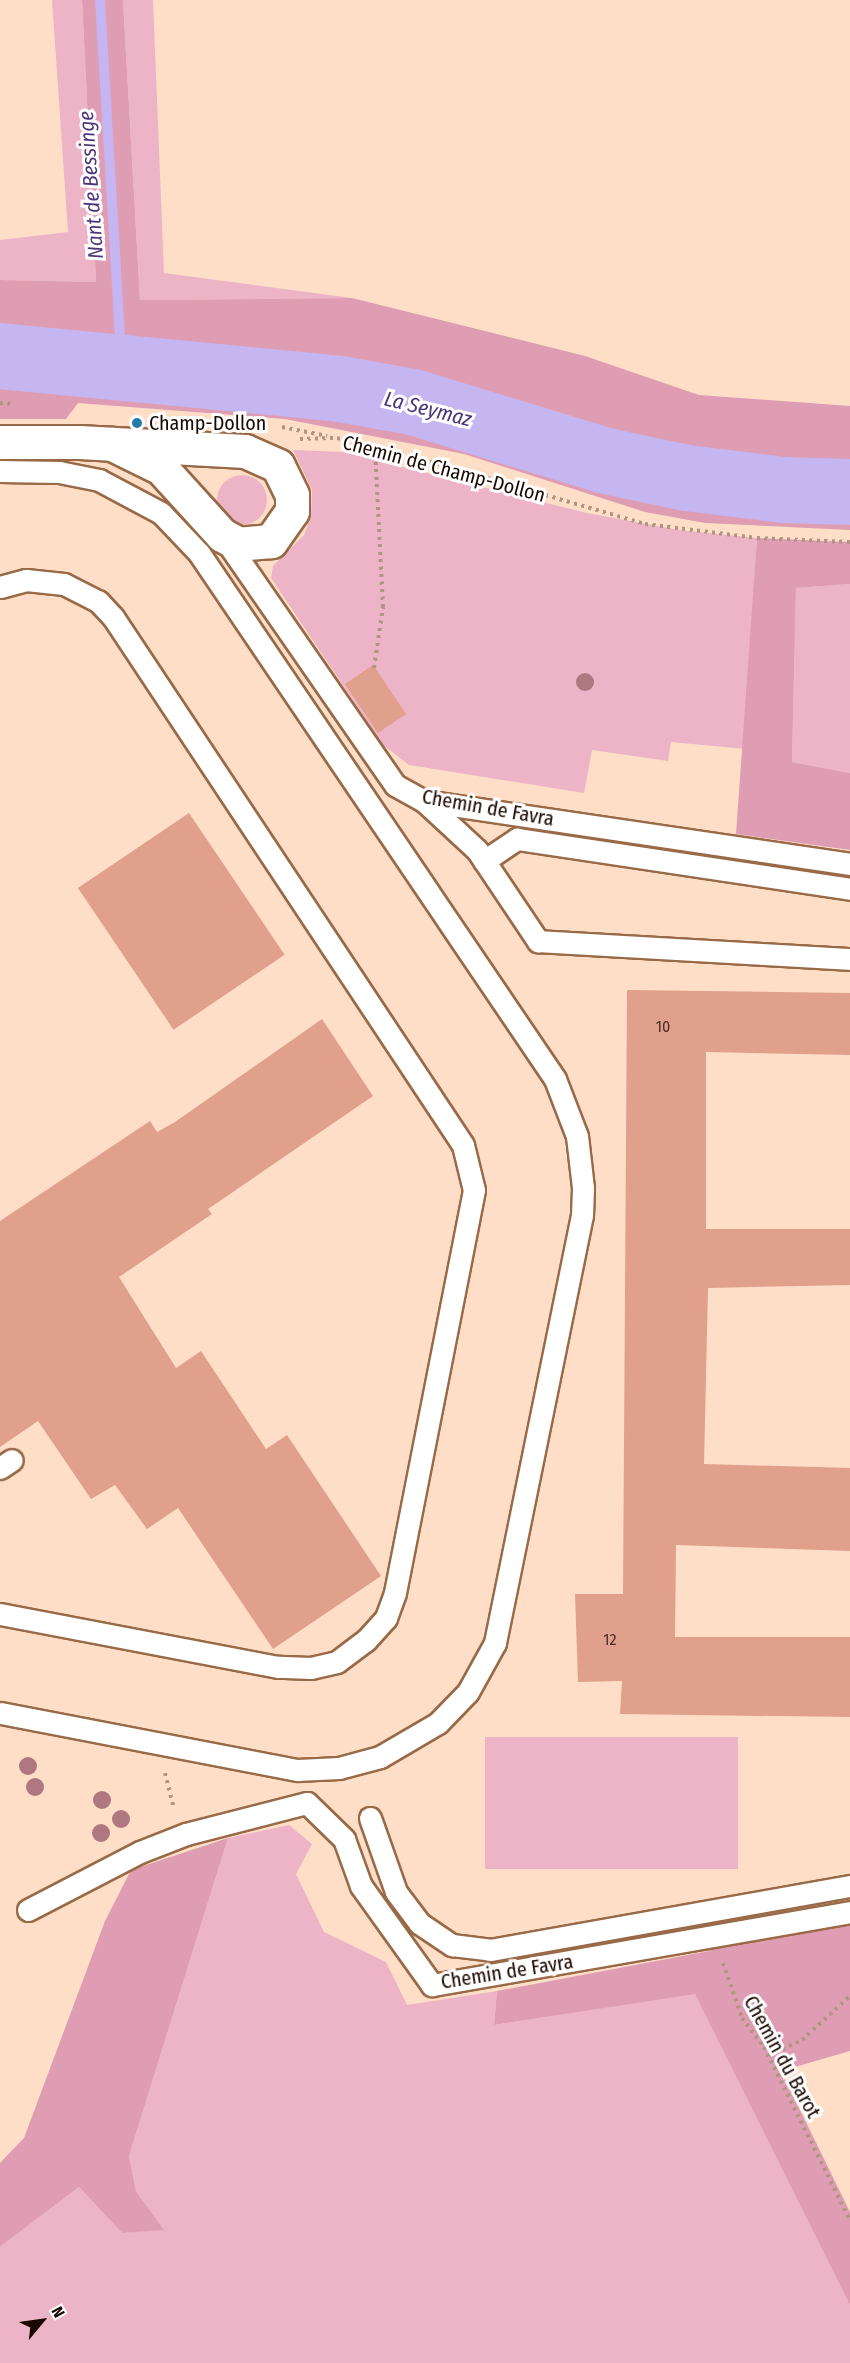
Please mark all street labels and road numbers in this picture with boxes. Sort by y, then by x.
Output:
street label: Chemin de Champ-Dollon [340,430,548,508]
street label: Chemin de Favra [420,785,556,831]
street label: Chemin de Favra [439,1950,575,1994]
street label: Chemin du Barot [739,1992,825,2122]

